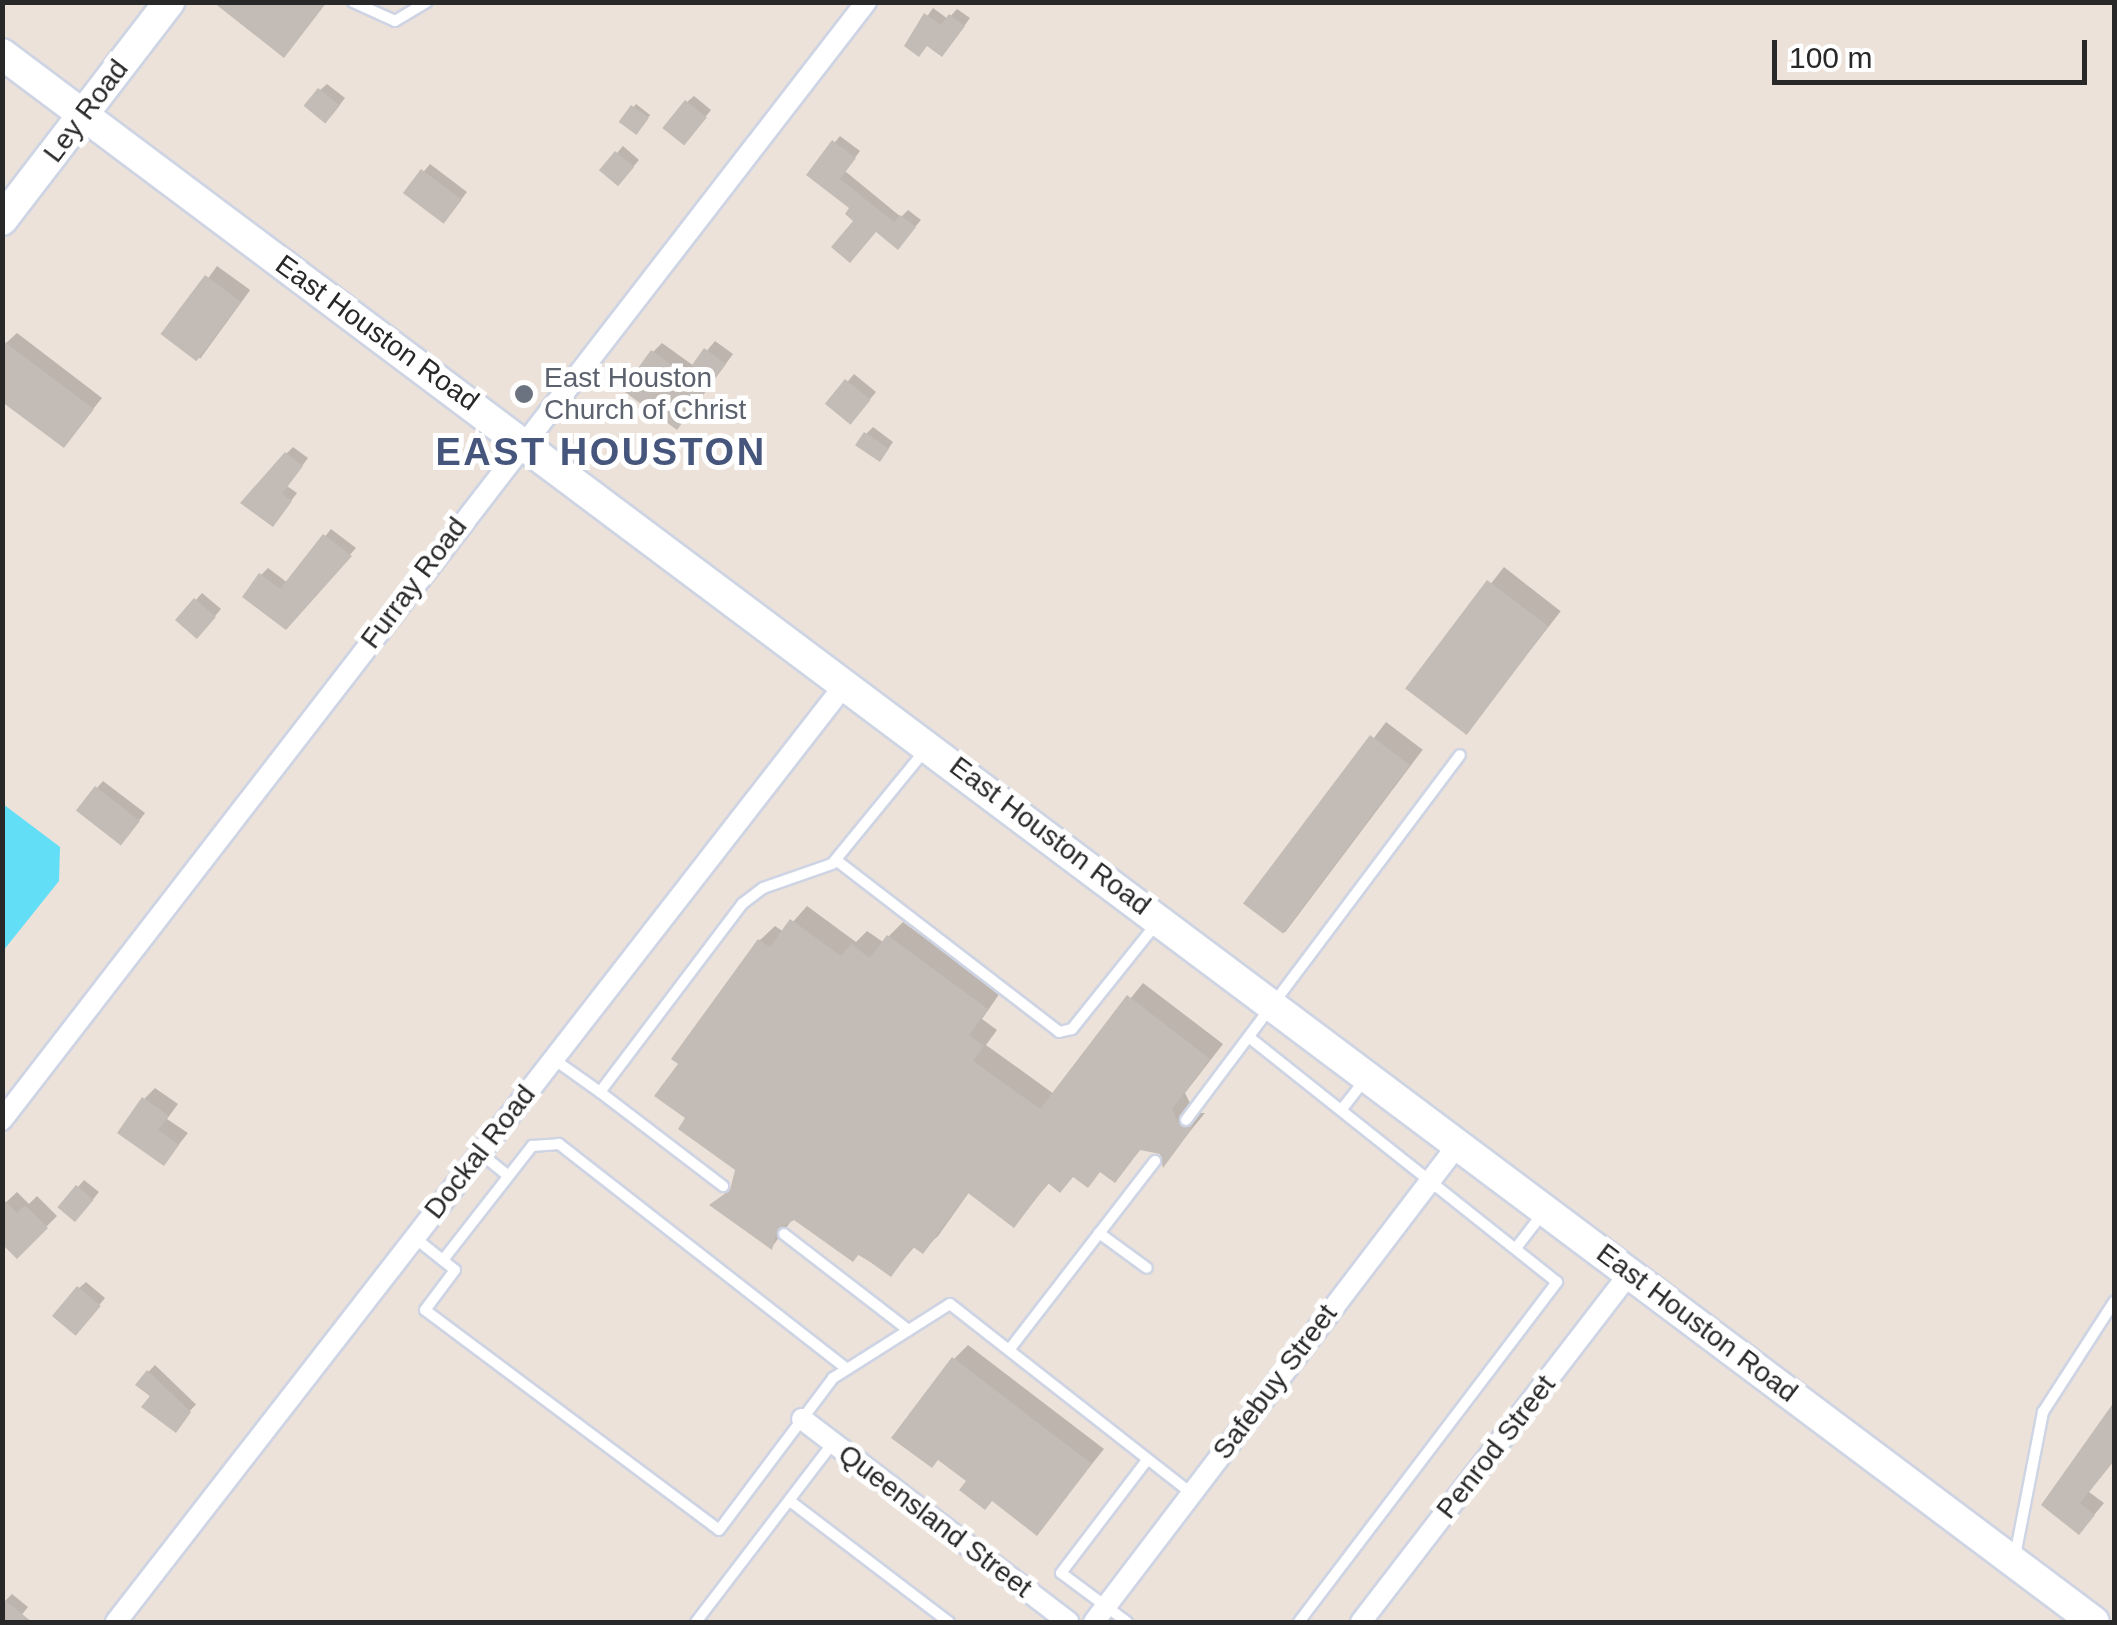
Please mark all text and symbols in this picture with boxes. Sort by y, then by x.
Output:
scale bar [1777,20,2092,82]
text: 100 m [1789,41,1872,74]
street label: Ley Road [37,53,135,169]
street label: East Houston Road [269,248,485,418]
place label: East Houston Church of Christ [544,361,746,427]
marker: East Houston Church of Christ [513,383,535,405]
district label: EAST HOUSTON [435,430,767,476]
street label: Furray Road [354,511,474,655]
street label: East Houston Road [943,750,1157,922]
street label: Dockal Road [417,1078,543,1226]
street label: East Houston Road [1590,1237,1804,1409]
street label: Safebuy Street [1206,1298,1344,1466]
street label: Penrod Street [1430,1369,1562,1525]
street label: Queensland Street [832,1437,1038,1605]

